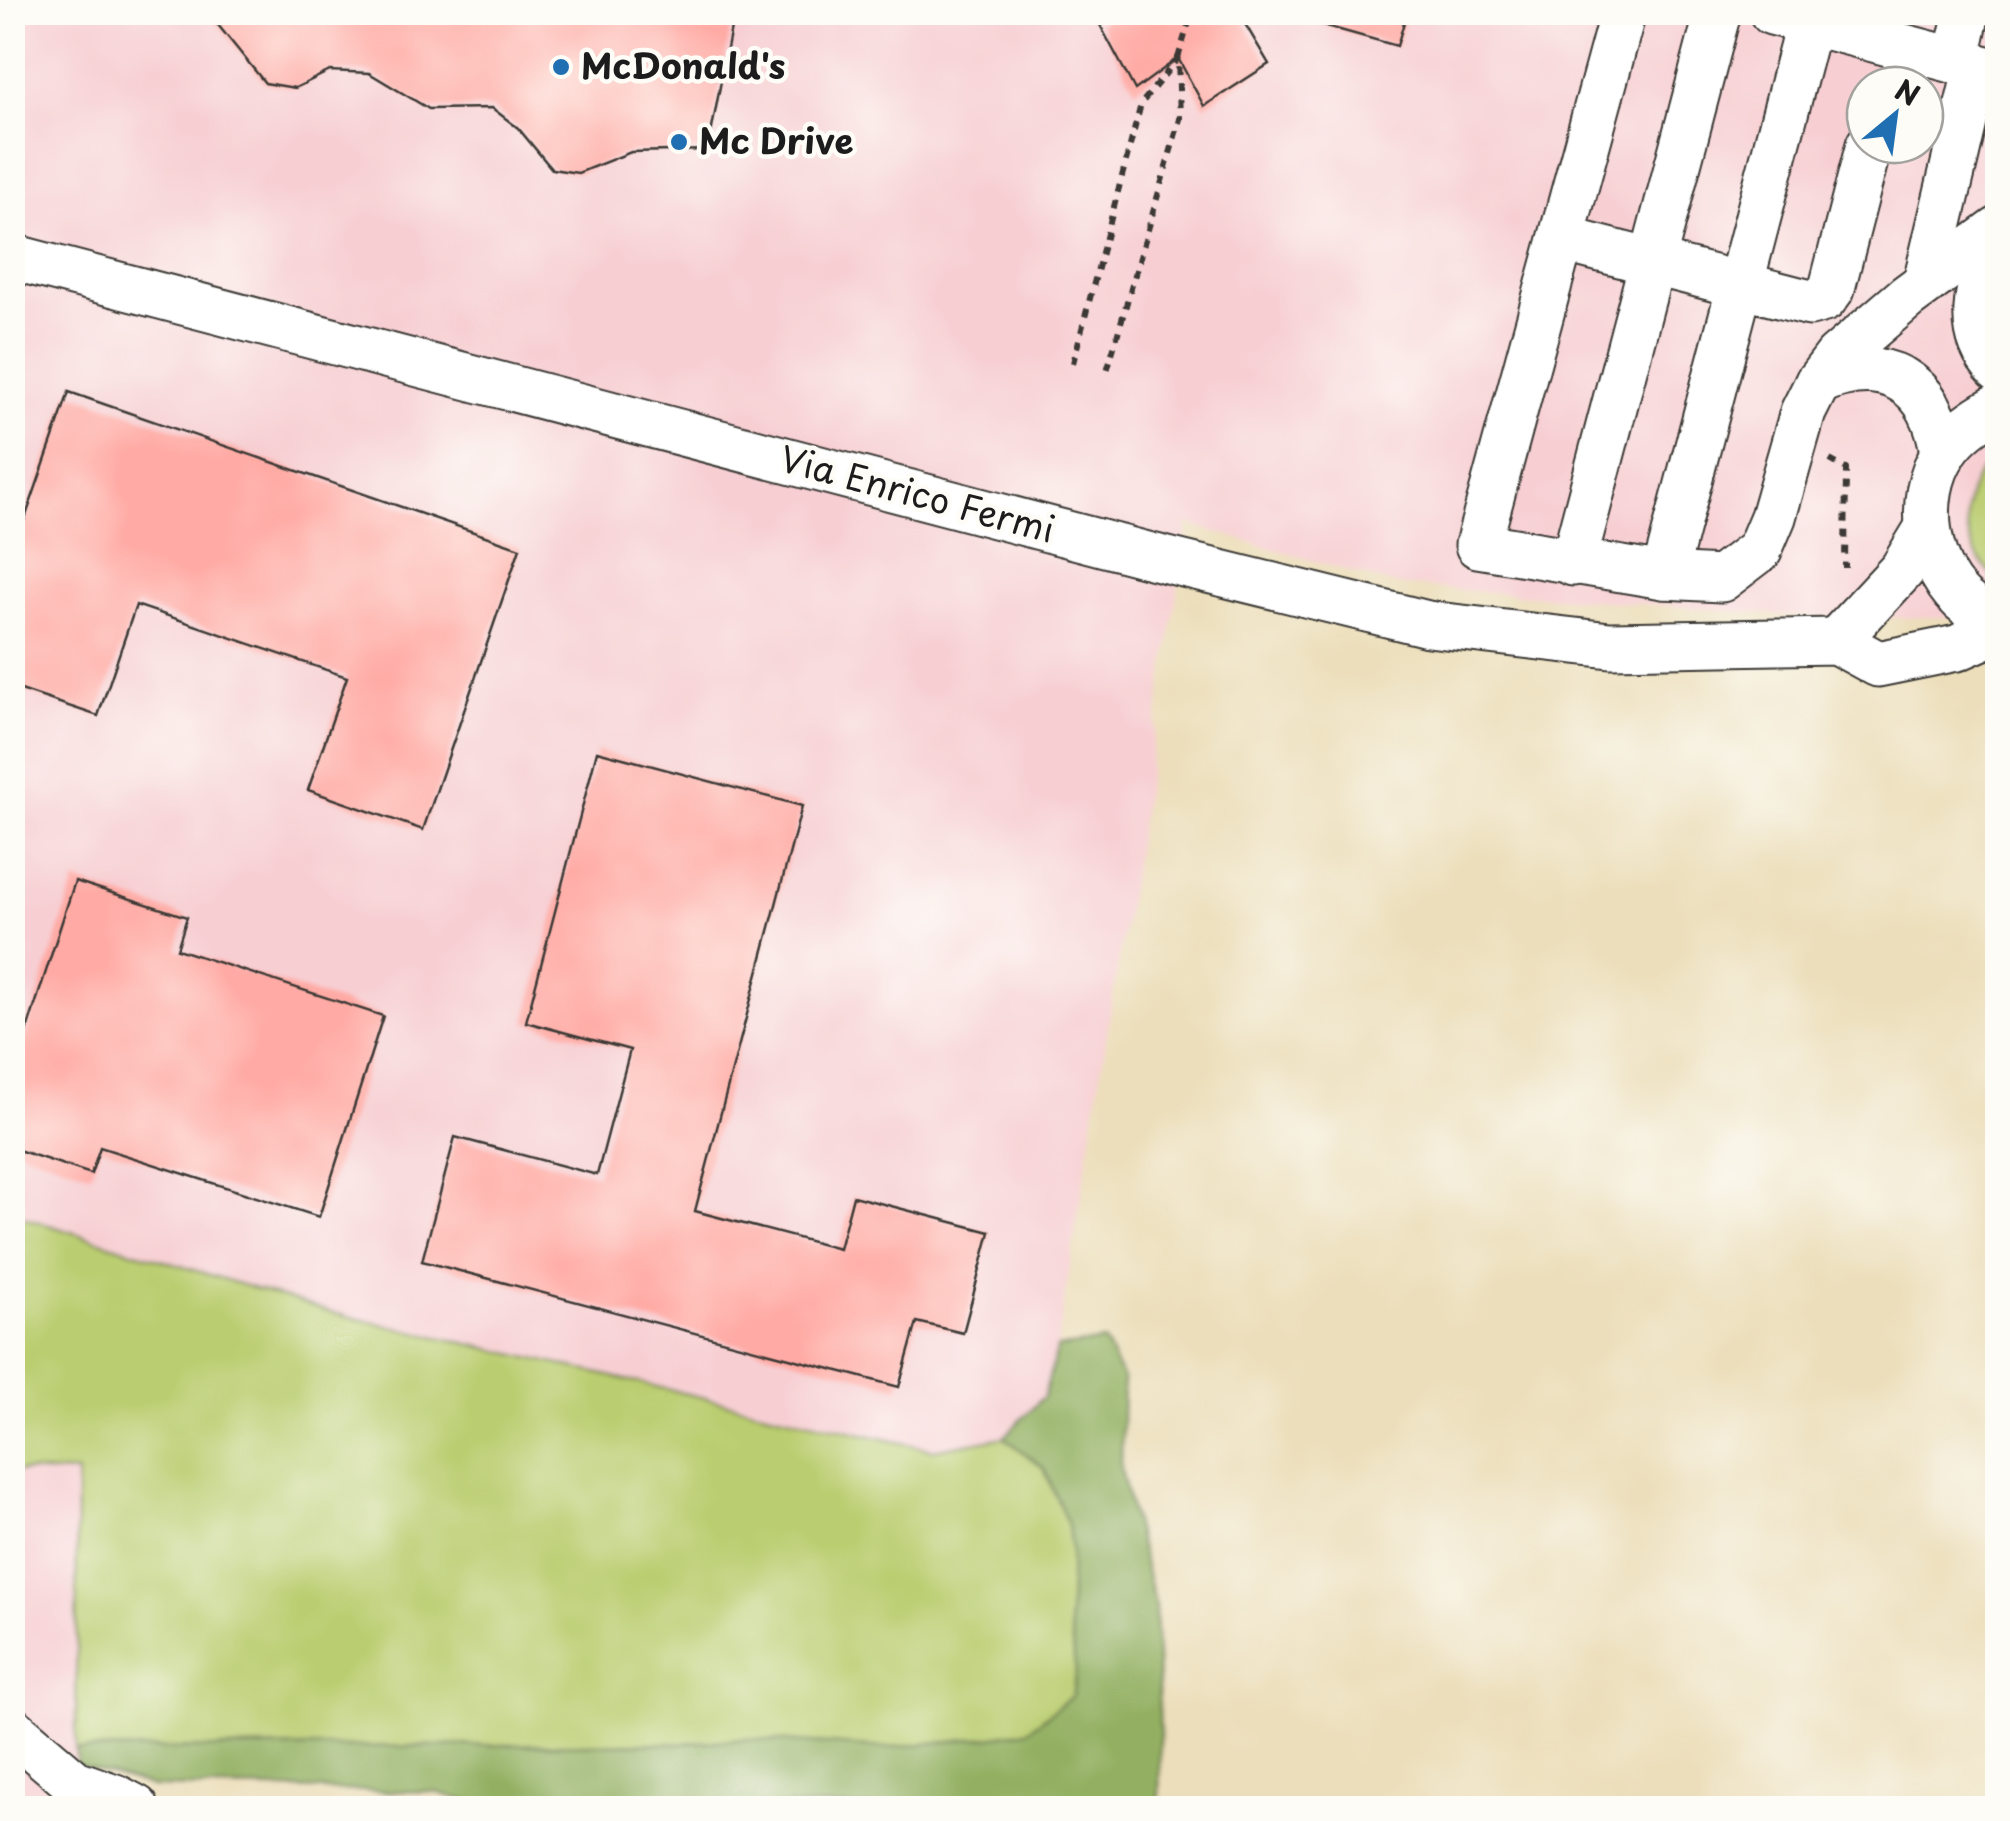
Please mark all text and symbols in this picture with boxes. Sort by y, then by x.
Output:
place label: McDonald's [581,38,786,91]
marker: McDonald's [550,56,572,78]
north arrow [1845,65,1945,165]
text: N [1888,68,1928,116]
place label: Mc Drive [699,113,853,166]
marker: Mc Drive [668,131,690,153]
street label: Via Enrico Fermi [774,430,1061,555]

